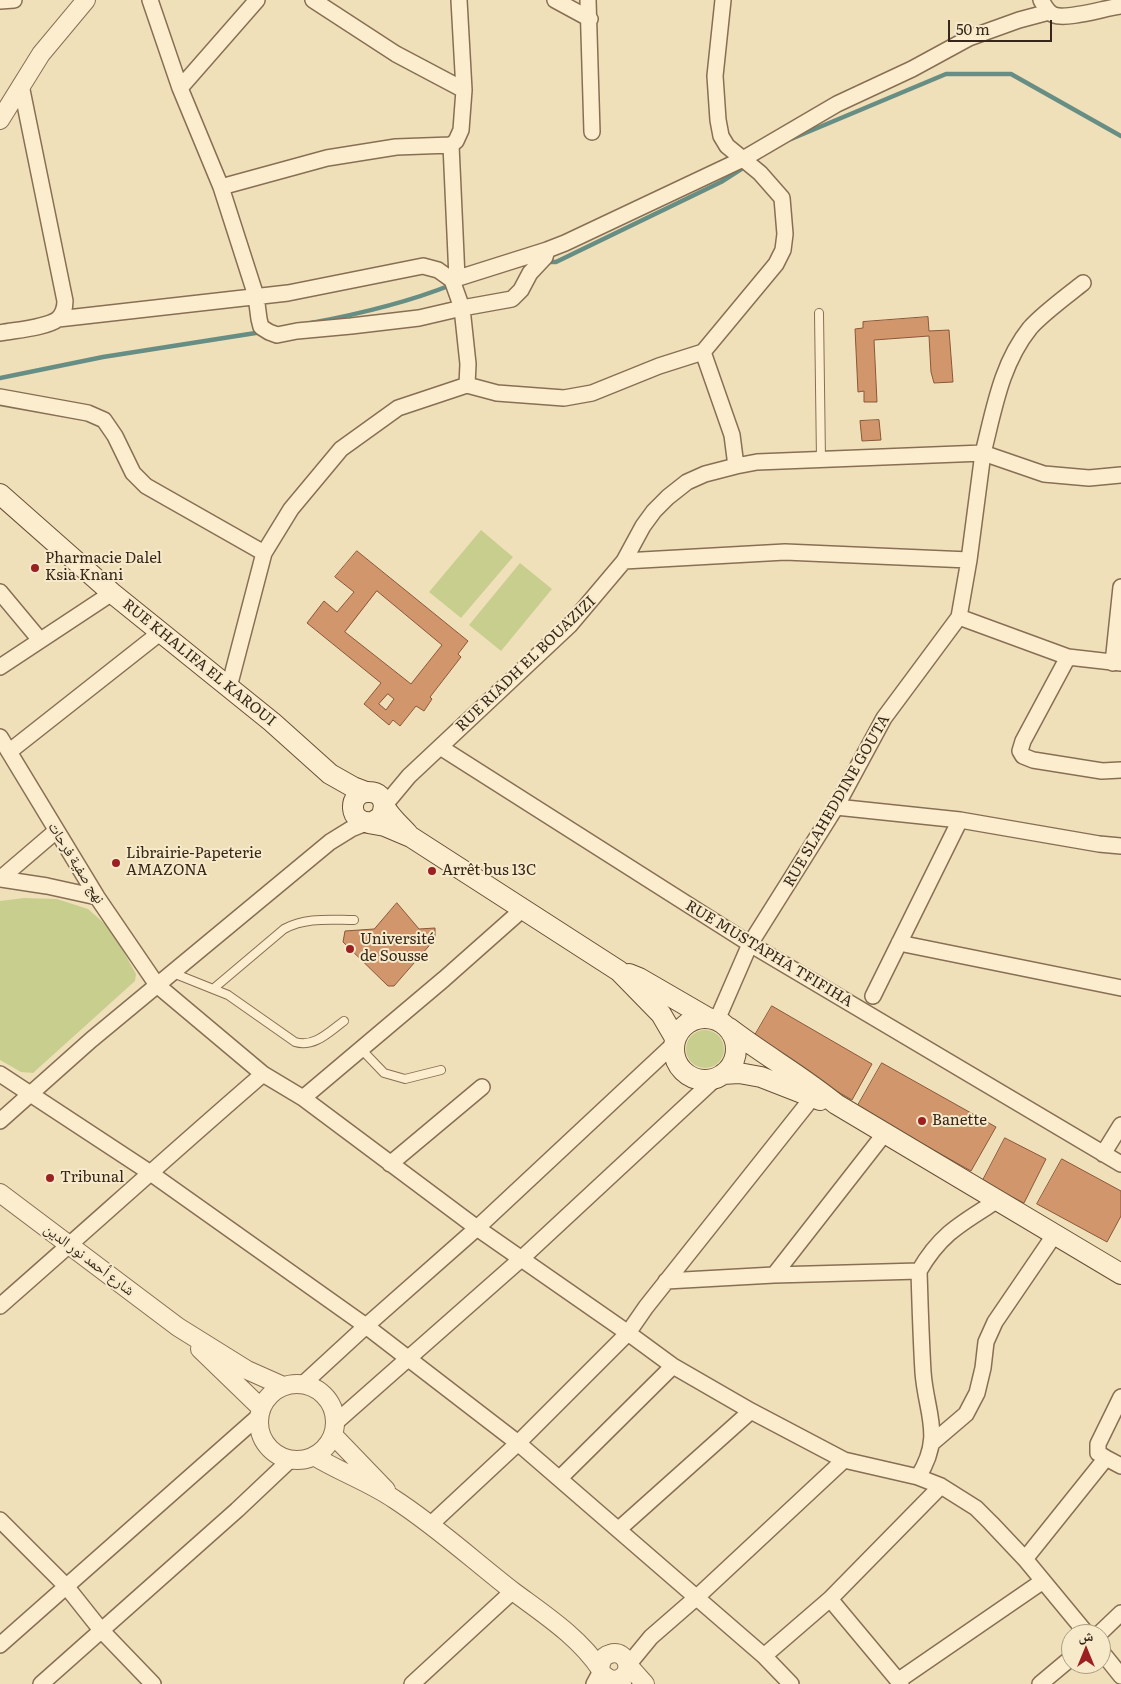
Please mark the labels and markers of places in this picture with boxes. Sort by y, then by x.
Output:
place label: Pharmacie Dalel Ksia Knani [45,550,162,585]
marker: Pharmacie Dalel Ksia Knani [29,562,41,574]
place label: Librairie-Papeterie AMAZONA [126,845,262,880]
marker: Librairie-Papeterie AMAZONA [110,857,122,869]
place label: Arrêt bus 13C [442,862,536,880]
marker: Arrêt bus 13C [426,865,438,877]
place label: Université de Sousse [360,931,435,966]
marker: Université de Sousse [344,943,356,955]
place label: Banette [932,1112,987,1130]
marker: Banette [916,1115,928,1127]
place label: Tribunal [60,1169,124,1187]
marker: Tribunal [44,1172,56,1184]

